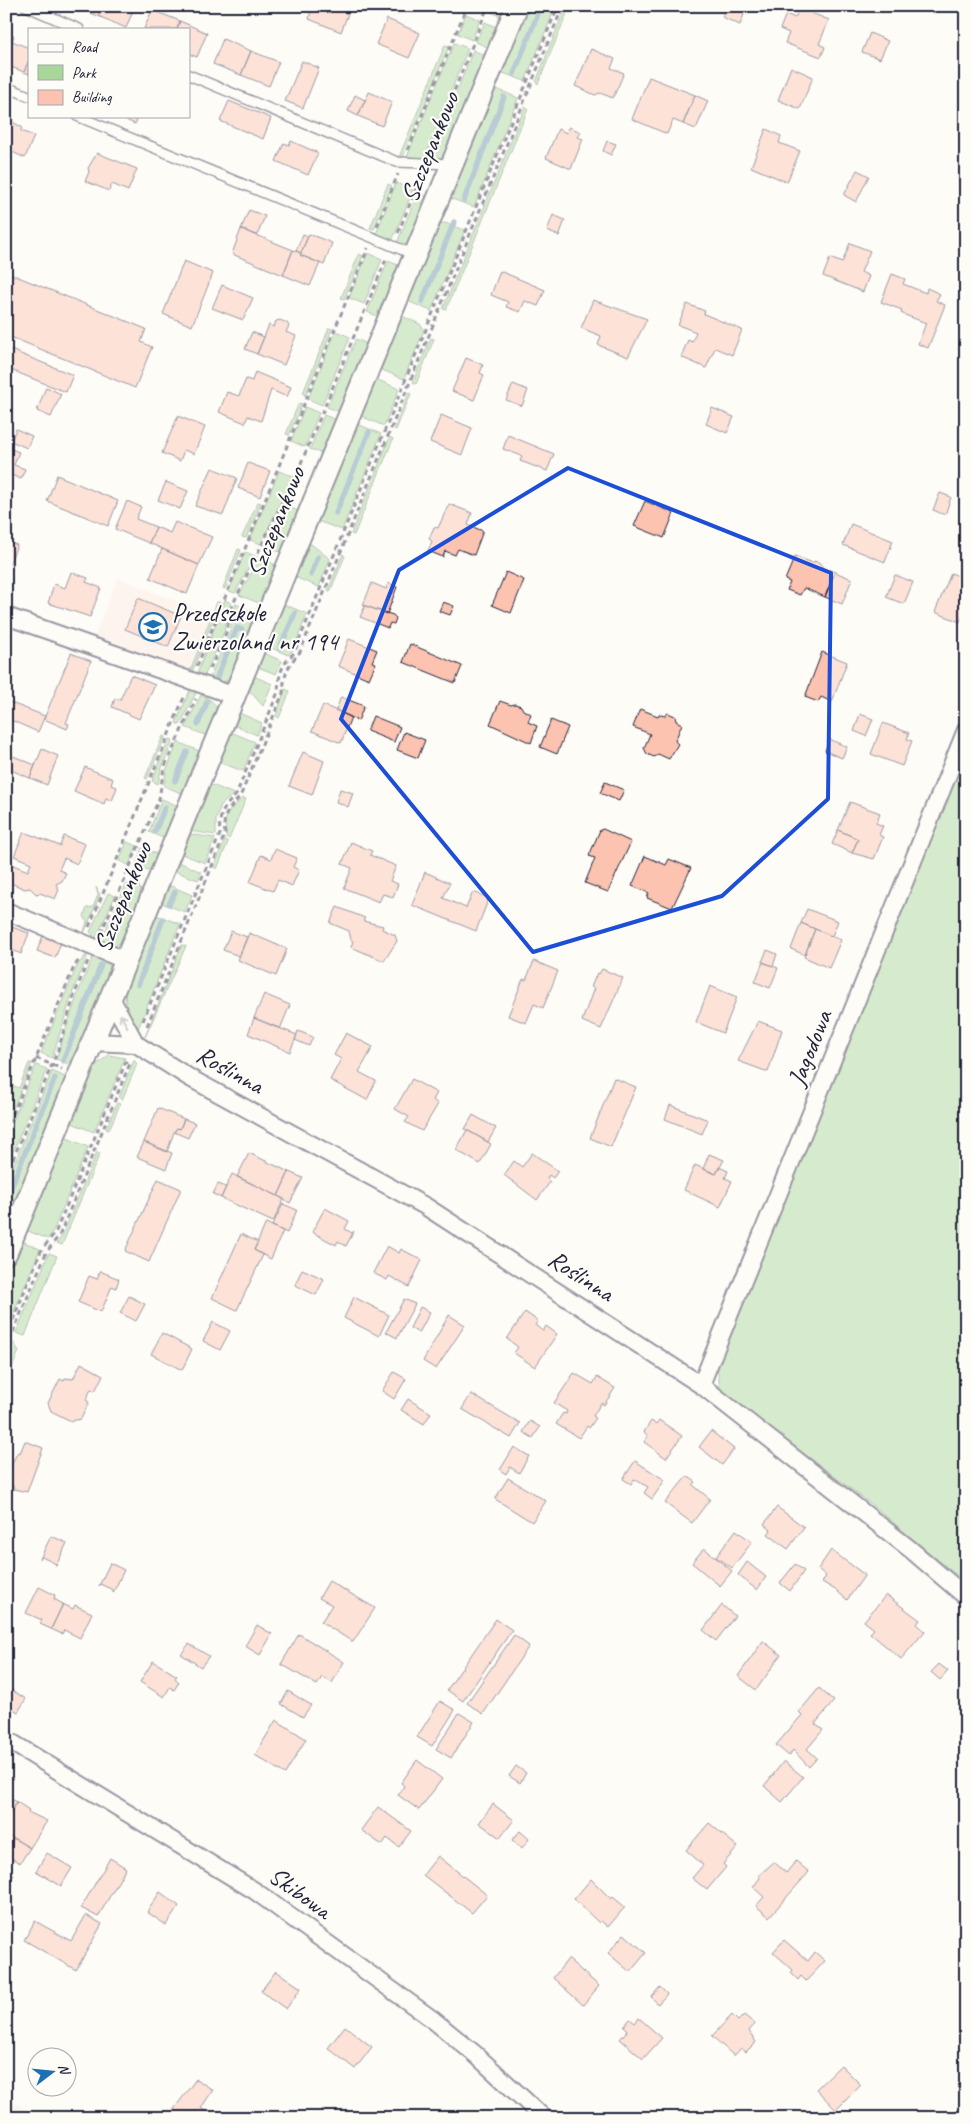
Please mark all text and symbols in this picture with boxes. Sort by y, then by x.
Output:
legend [28,28,190,118]
text: Road [72,38,99,57]
text: Park [72,64,97,83]
street label: Szczepankowo [393,86,467,207]
text: Building [72,88,112,107]
street label: Szczepankowo [239,461,313,582]
place label: Przedszkole Zwierzoland nr 194 [172,597,341,658]
school or university icon: Przedszkole Zwierzoland nr 194 [138,612,168,642]
street label: Szczepankowo [86,836,160,957]
street label: Jagodowa [780,1004,840,1091]
one-way arrow [119,1013,129,1028]
street label: Roślinna [191,1039,271,1102]
street label: Roślinna [542,1243,622,1310]
street label: Skibowa [263,1860,340,1928]
north arrow [28,2046,78,2096]
text: N [55,2062,74,2077]

